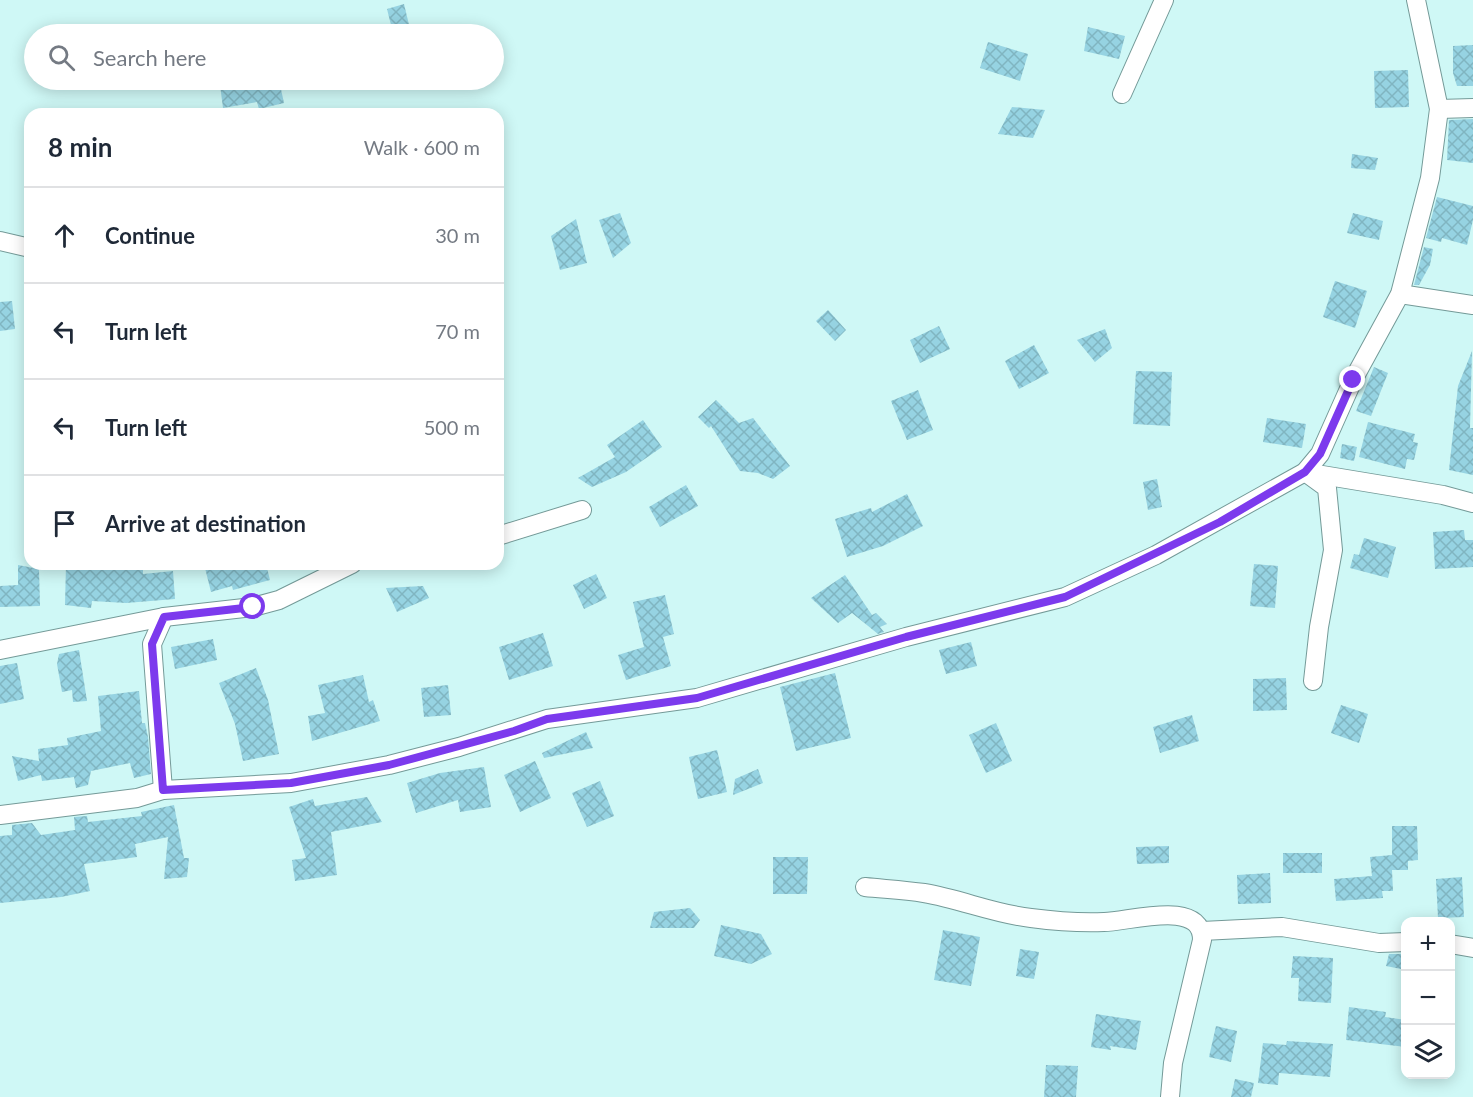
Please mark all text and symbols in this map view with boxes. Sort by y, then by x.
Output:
search box [24,24,504,90]
icon: search [45,41,78,74]
text: Search here [93,44,206,71]
text: 8 min [48,131,112,163]
text: Walk · 600 m [364,135,480,159]
icon: ahead [48,219,81,252]
text: Continue [105,222,195,249]
text: 30 m [435,223,480,247]
icon: left [48,315,81,348]
text: Turn left [105,318,187,345]
text: 70 m [435,319,480,343]
route end [1339,366,1365,392]
icon: left [48,411,81,444]
text: Turn left [105,414,187,441]
text: 500 m [424,415,480,439]
icon: arrive [48,507,81,540]
text: Arrive at destination [105,510,306,537]
route start [239,593,265,619]
map controls [1401,917,1455,1079]
button: + [1401,917,1455,971]
button: − [1401,971,1455,1025]
button: layers [1401,1025,1455,1079]

